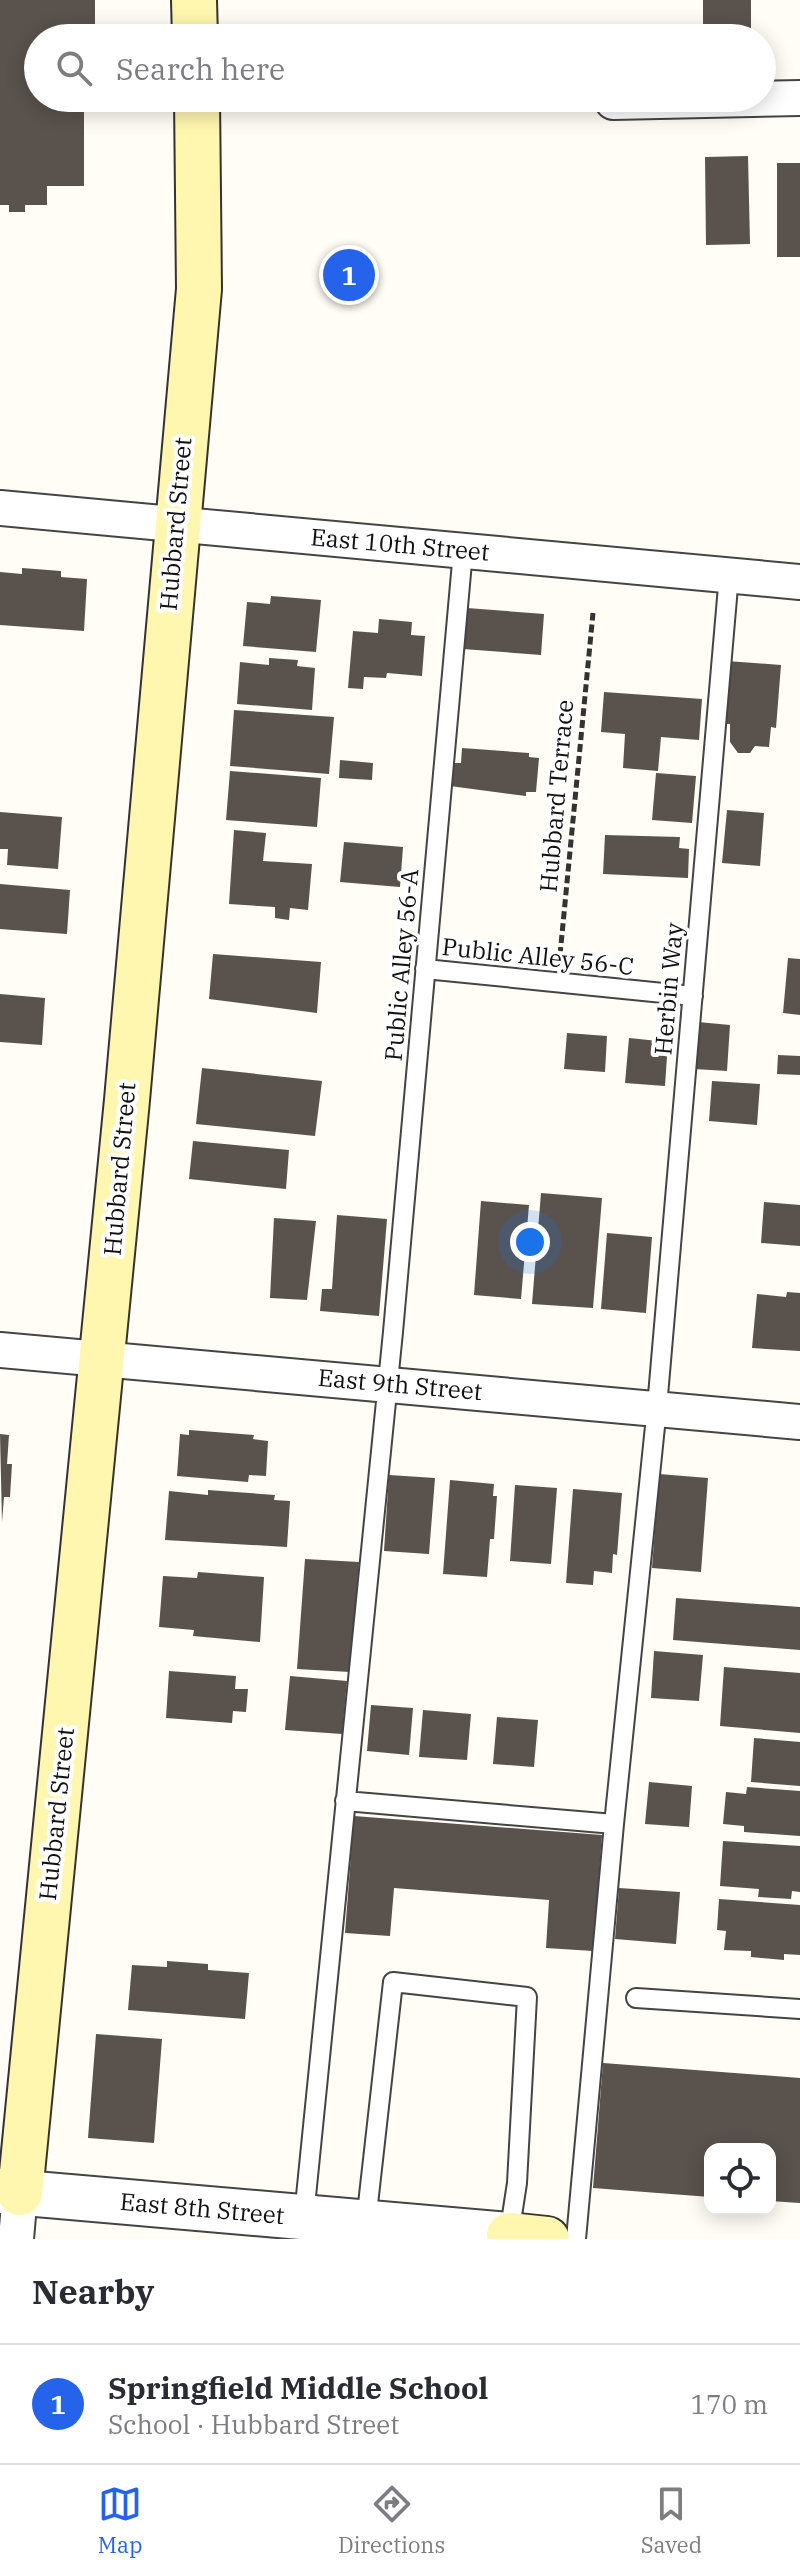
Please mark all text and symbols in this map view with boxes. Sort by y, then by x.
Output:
search box [24,24,776,112]
icon: search [52,46,96,90]
text: Search here [116,49,285,88]
pin: 1 [323,245,375,305]
street label: Hubbard Street [151,436,199,612]
street label: East 10th Street [309,520,491,568]
street label: Hubbard Terrace [532,698,580,894]
street label: Public Alley 56-A [377,867,425,1062]
street label: Herbin Way [646,921,690,1056]
street label: Public Alley 56-C [440,930,636,982]
street label: Hubbard Street [95,1081,143,1257]
your location [510,1222,550,1262]
street label: East 9th Street [317,1361,484,1407]
street label: Hubbard Street [31,1726,81,1902]
map controls [704,2143,776,2215]
button: locate [704,2143,776,2215]
street label: East 8th Street [119,2185,286,2231]
text: Nearby [32,2269,154,2313]
text: Springfield Middle School [108,2368,488,2407]
text: 1 [50,2387,66,2421]
text: 170 m [690,2387,768,2421]
text: School · Hubbard Street [108,2407,399,2441]
tab: Map [98,2482,142,2559]
tab: Directions [338,2482,445,2559]
tab: Saved [641,2482,702,2559]

